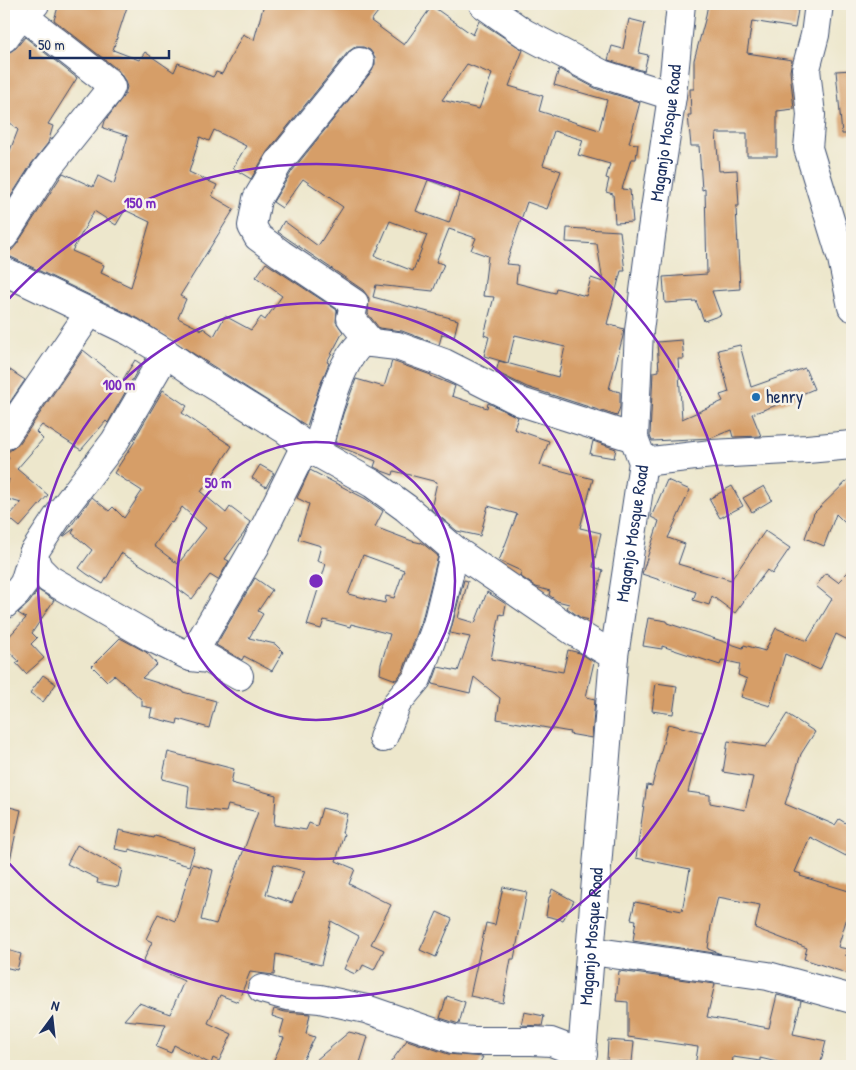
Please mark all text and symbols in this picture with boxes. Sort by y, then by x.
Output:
scale bar [30,28,169,60]
text: 50 m [38,34,65,55]
street label: Maganjo Mosque Road [643,63,687,203]
text: 150 m [124,192,156,213]
text: 100 m [103,374,135,395]
place label: henry [766,384,804,409]
marker: henry [750,391,762,403]
street label: Maganjo Mosque Road [609,464,654,604]
text: 50 m [205,472,231,493]
centre of rings [307,572,325,590]
street label: Maganjo Mosque Road [573,867,609,1006]
north arrow [28,992,78,1042]
text: N [49,995,62,1015]

